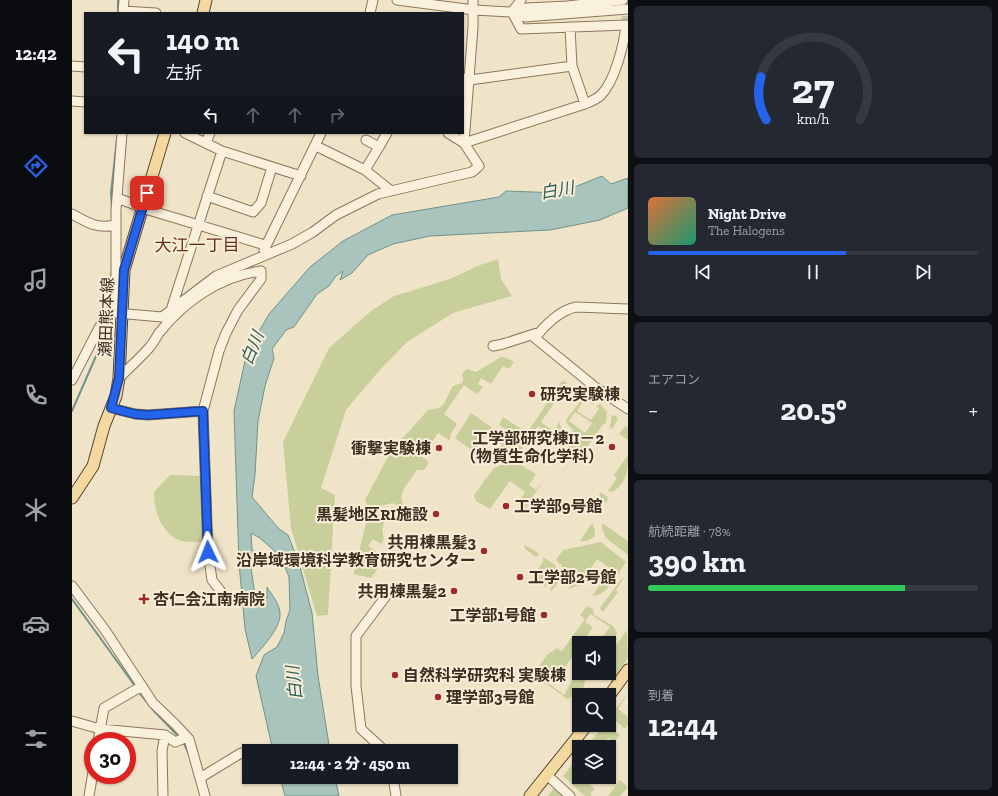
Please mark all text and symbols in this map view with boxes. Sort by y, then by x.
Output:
text: 140 m [166,24,239,57]
icon: left [100,28,152,80]
text: 12:42 [15,43,57,65]
text: 左折 [166,62,202,84]
text: 27 [792,64,835,114]
icon: left [200,104,222,126]
icon: ahead [242,104,264,126]
icon: ahead [284,104,306,126]
icon: right [326,104,348,126]
text: km/h [797,111,829,128]
icon: directions [22,152,50,180]
pin [130,176,164,210]
water label: 白川 [539,177,577,203]
icon: arrive [136,182,158,204]
text: Night Drive [708,205,786,223]
text: The Halogens [708,223,785,238]
district label: 大江一丁目 [155,235,240,255]
icon: previous [692,261,714,283]
icon: pause [802,261,824,283]
icon: next [912,261,934,283]
icon: music [22,266,50,294]
street label: 瀬田熊本線 [96,277,117,357]
water label: 白川 [236,327,269,368]
text: エアコン [648,372,700,387]
icon: phone [22,381,50,409]
place label: 研究実験棟 [540,385,620,404]
marker: 研究実験棟 [527,389,537,399]
text: 20.5° [780,392,847,428]
text: − [648,397,658,424]
text: + [969,397,978,424]
place label: 工学部研究棟II－2 （物質生命化学科） [460,429,604,466]
place label: 衝撃実験棟 [351,439,431,458]
marker: 工学部研究棟II－2 （物質生命化学科） [607,442,617,452]
marker: 衝撃実験棟 [434,443,444,453]
icon: climate [22,496,50,524]
place label: 工学部9号館 [514,497,603,516]
marker: 工学部9号館 [501,501,511,511]
place label: 黒髪地区RI施設 [316,505,428,524]
marker: 黒髪地区RI施設 [431,509,441,519]
text: 航続距離 · 78% [648,524,731,539]
position arrow [187,531,229,573]
place label: 共用棟黒髪3 沿岸域環境科学教育研究センター [236,533,476,570]
text: 390 km [648,544,746,580]
marker: 共用棟黒髪3 沿岸域環境科学教育研究センター [479,546,489,556]
place label: 工学部2号館 [528,568,617,587]
marker: 工学部2号館 [515,572,525,582]
place label: 共用棟黒髪2 [357,582,446,601]
marker: 共用棟黒髪2 [449,586,459,596]
place label: 杏仁会江南病院 [153,590,265,609]
marker: 杏仁会江南病院 [138,593,150,605]
place label: 工学部1号館 [450,606,536,625]
icon: car [22,610,50,638]
marker: 工学部1号館 [539,610,549,620]
map controls [572,636,616,784]
button: sound [572,636,616,680]
water label: 白川 [282,663,306,701]
place label: 自然科学研究科 実験棟 [403,666,566,685]
marker: 自然科学研究科 実験棟 [390,670,400,680]
place label: 理学部3号館 [446,688,535,707]
button: search [572,688,616,732]
text: 到着 [648,688,674,703]
marker: 理学部3号館 [433,692,443,702]
text: 12:44 [648,708,718,744]
icon: filters [22,725,50,753]
speed limit sign: 30 [84,732,136,784]
button: layers [572,740,616,784]
text: 12:44 · 2 分 · 450 m [290,755,410,773]

